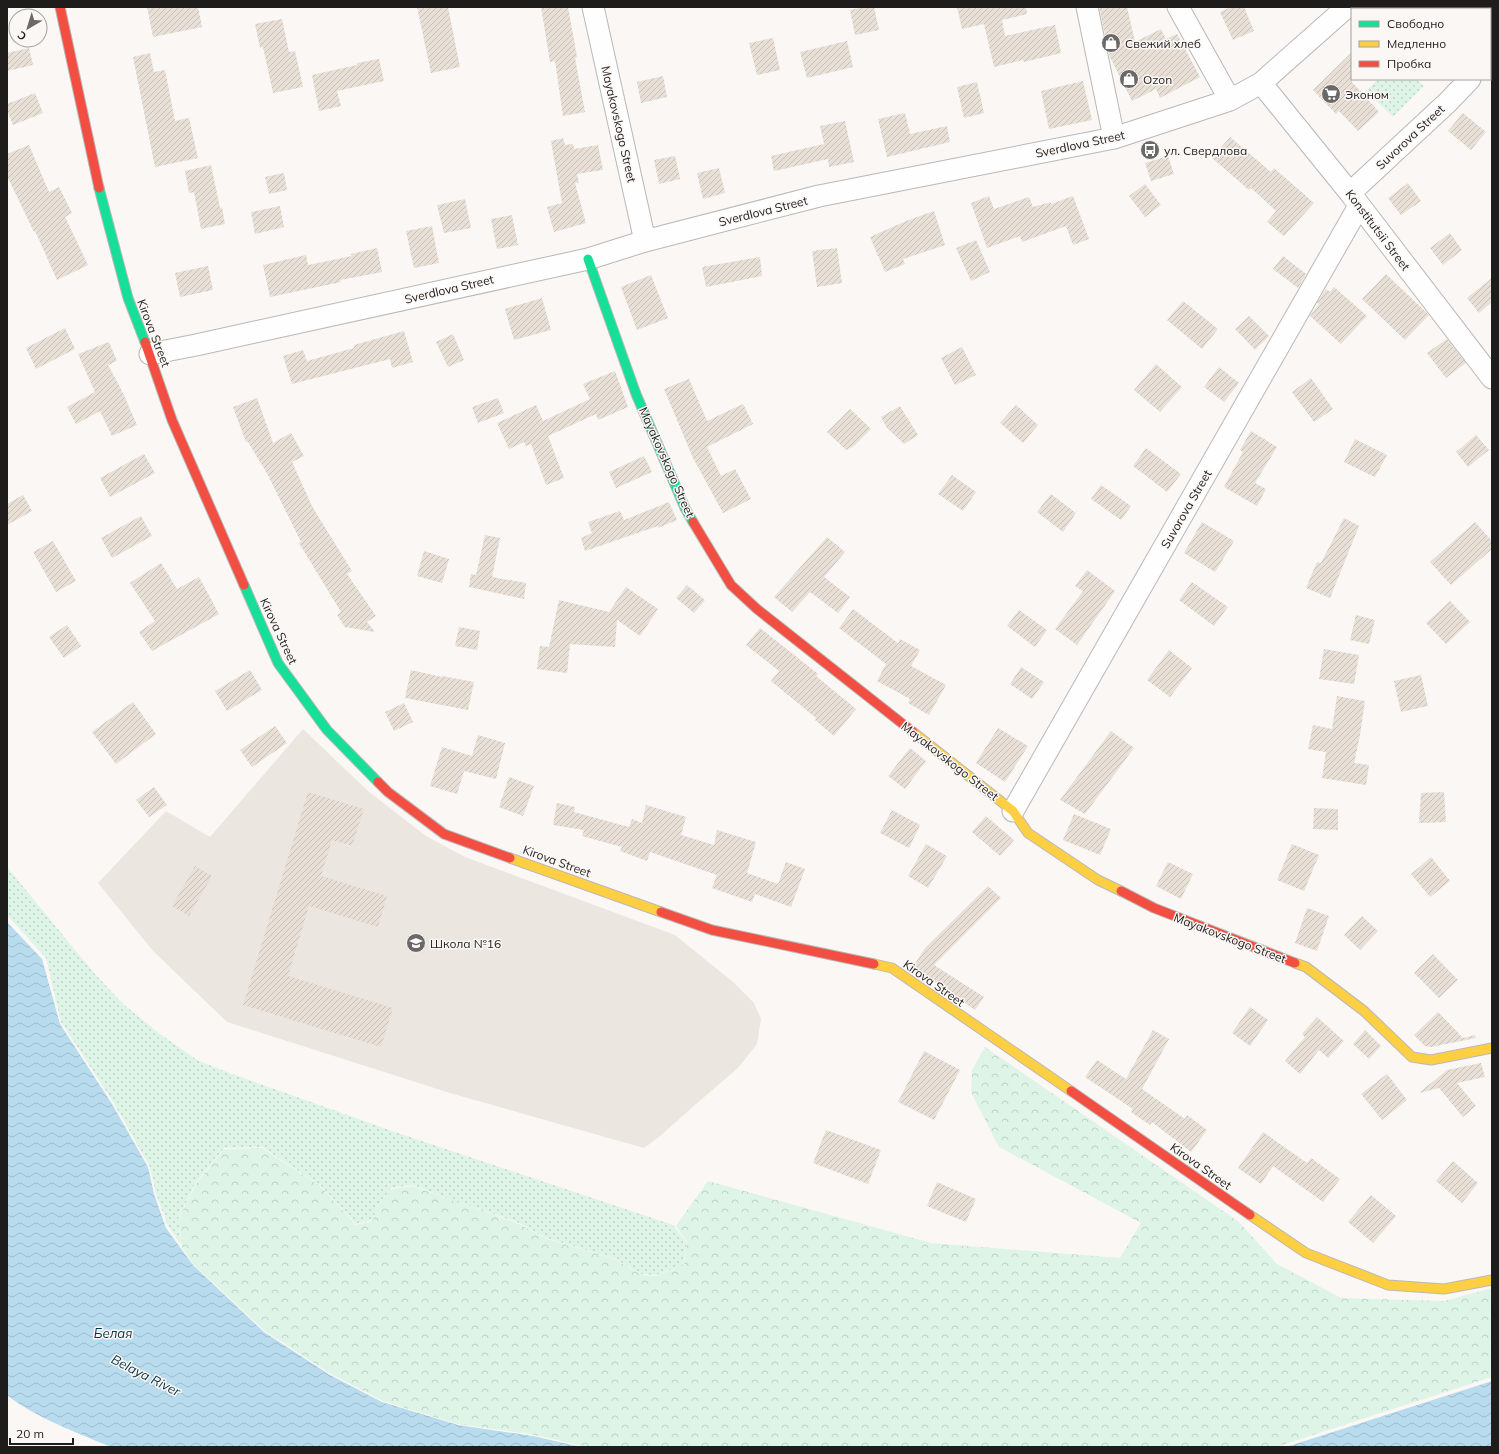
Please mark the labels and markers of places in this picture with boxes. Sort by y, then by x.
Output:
shop icon: Свежий хлеб [1100,32,1122,54]
place label: Свежий хлеб [1125,36,1201,51]
shop icon: Ozon [1118,68,1140,90]
place label: Ozon [1143,72,1172,87]
supermarket icon: Эконом [1320,83,1342,105]
place label: Эконом [1345,87,1389,102]
bus stop icon: ул. Свердлова [1139,139,1161,161]
place label: ул. Свердлова [1164,143,1247,158]
school or university icon: Школа №16 [405,932,427,954]
place label: Школа №16 [430,936,501,951]

